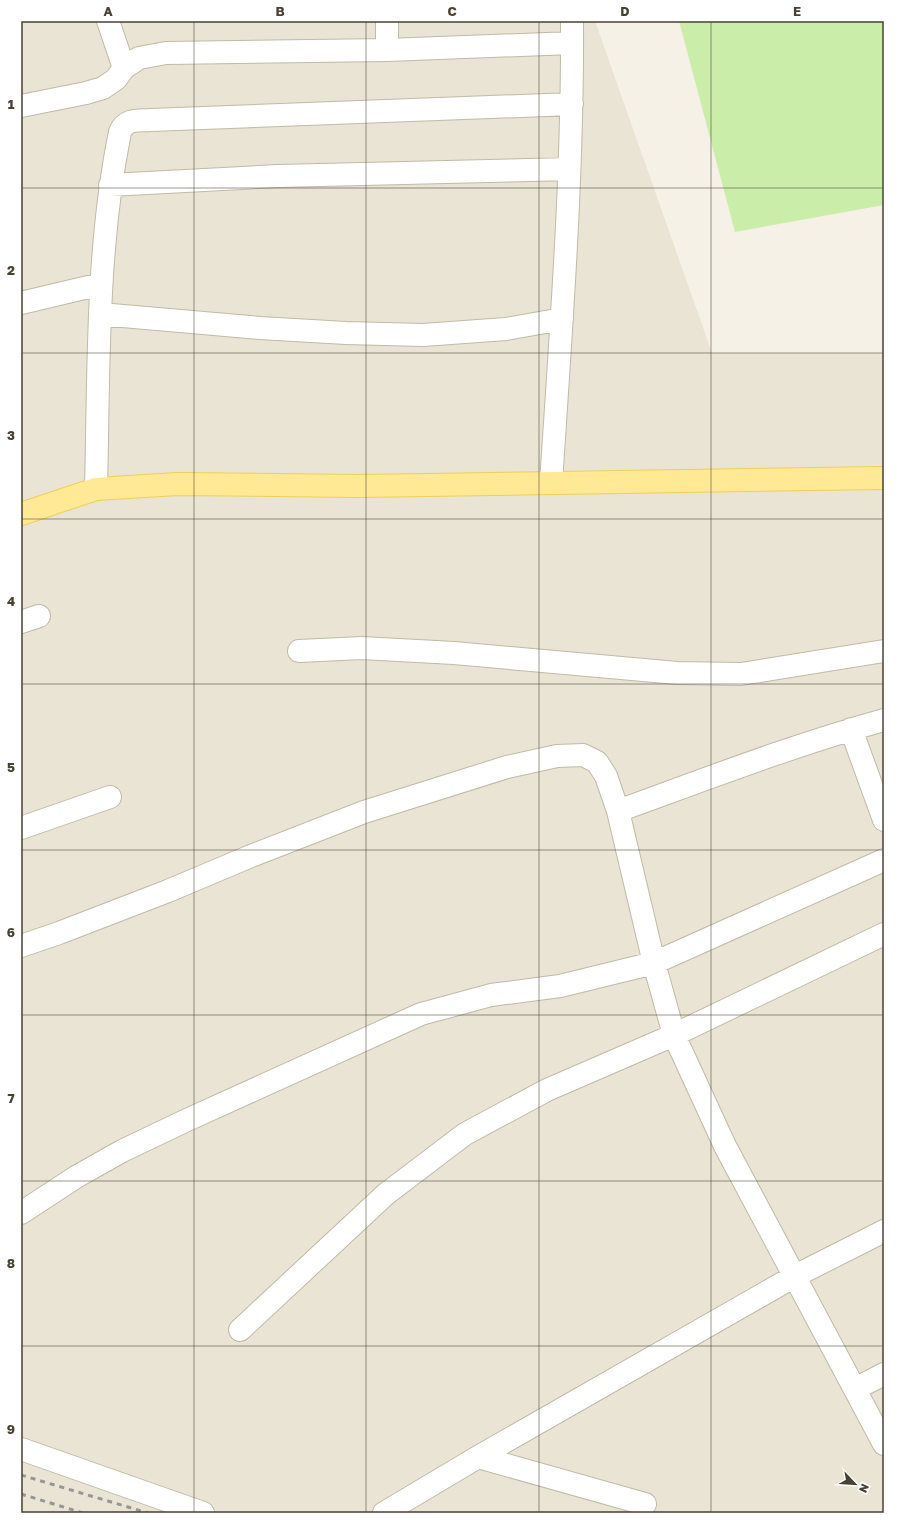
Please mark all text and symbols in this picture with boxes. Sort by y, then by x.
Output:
text: A [103,3,113,19]
text: B [275,3,285,19]
text: C [447,3,457,19]
text: D [620,3,630,19]
text: E [793,3,801,19]
text: 1 [8,96,15,112]
text: 2 [7,262,15,278]
text: 3 [7,427,15,443]
text: 4 [7,593,15,609]
text: 5 [7,759,15,775]
text: 6 [7,924,15,940]
text: 7 [7,1090,15,1106]
text: 8 [7,1255,15,1271]
text: 9 [7,1421,15,1437]
north arrow [835,1464,875,1504]
text: N [857,1482,872,1495]

